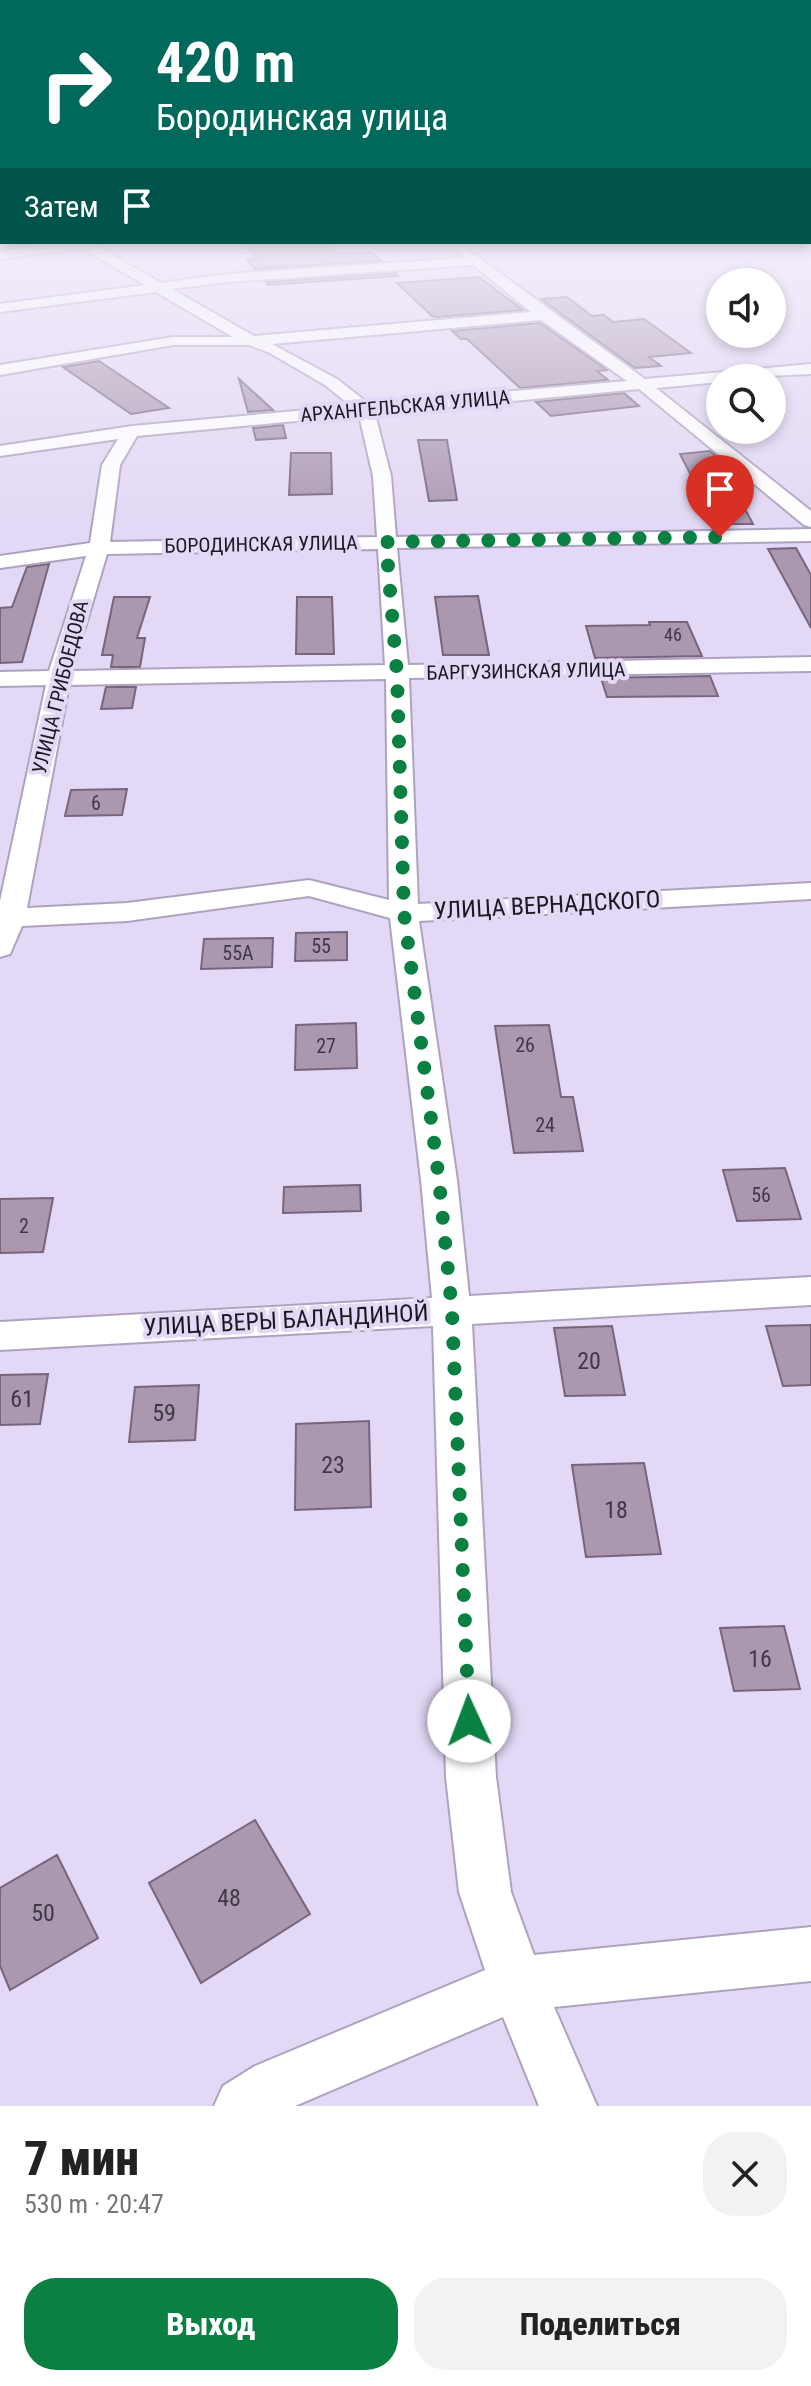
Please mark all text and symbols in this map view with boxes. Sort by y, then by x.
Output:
text: 420 m [156,30,295,96]
icon: right [24,32,128,136]
text: Бородинская улица [156,97,448,139]
icon: arrive [115,184,159,228]
text: Затем [24,189,99,224]
map controls [706,268,786,444]
button: sound [706,268,786,348]
button: search [706,364,786,444]
street label: АРХАНГЕЛЬСКАЯ УЛИЦА [299,385,511,427]
pin [686,455,754,537]
icon: arrive [698,467,742,511]
street label: БОРОДИНСКАЯ УЛИЦА [164,530,358,558]
street label: УЛИЦА ГРИБОЕДОВА [27,597,93,776]
house number: 46 [664,624,682,645]
street label: БАРГУЗИНСКАЯ УЛИЦА [426,657,626,685]
house number: 6 [91,791,101,815]
street label: УЛИЦА ВЕРНАДСКОГО [433,885,661,925]
house number: 55 [311,934,331,958]
house number: 55А [222,941,254,965]
house number: 26 [515,1033,535,1057]
house number: 27 [316,1034,336,1058]
house number: 24 [535,1113,555,1137]
house number: 56 [751,1183,771,1207]
house number: 2 [19,1214,29,1238]
street label: УЛИЦА ВЕРЫ БАЛАНДИНОЙ [143,1299,429,1341]
house number: 20 [577,1347,601,1375]
house number: 61 [10,1385,34,1413]
house number: 59 [152,1399,176,1427]
house number: 23 [321,1451,345,1479]
house number: 18 [604,1496,628,1524]
house number: 16 [748,1645,772,1673]
position arrow [427,1679,511,1763]
house number: 48 [217,1884,241,1912]
house number: 50 [31,1899,55,1927]
text: 7 мин [24,2130,139,2187]
button: close [703,2132,787,2216]
text: 530 m · 20:47 [24,2189,164,2219]
button: Выход [24,2278,398,2370]
button: Поделиться [414,2278,787,2370]

